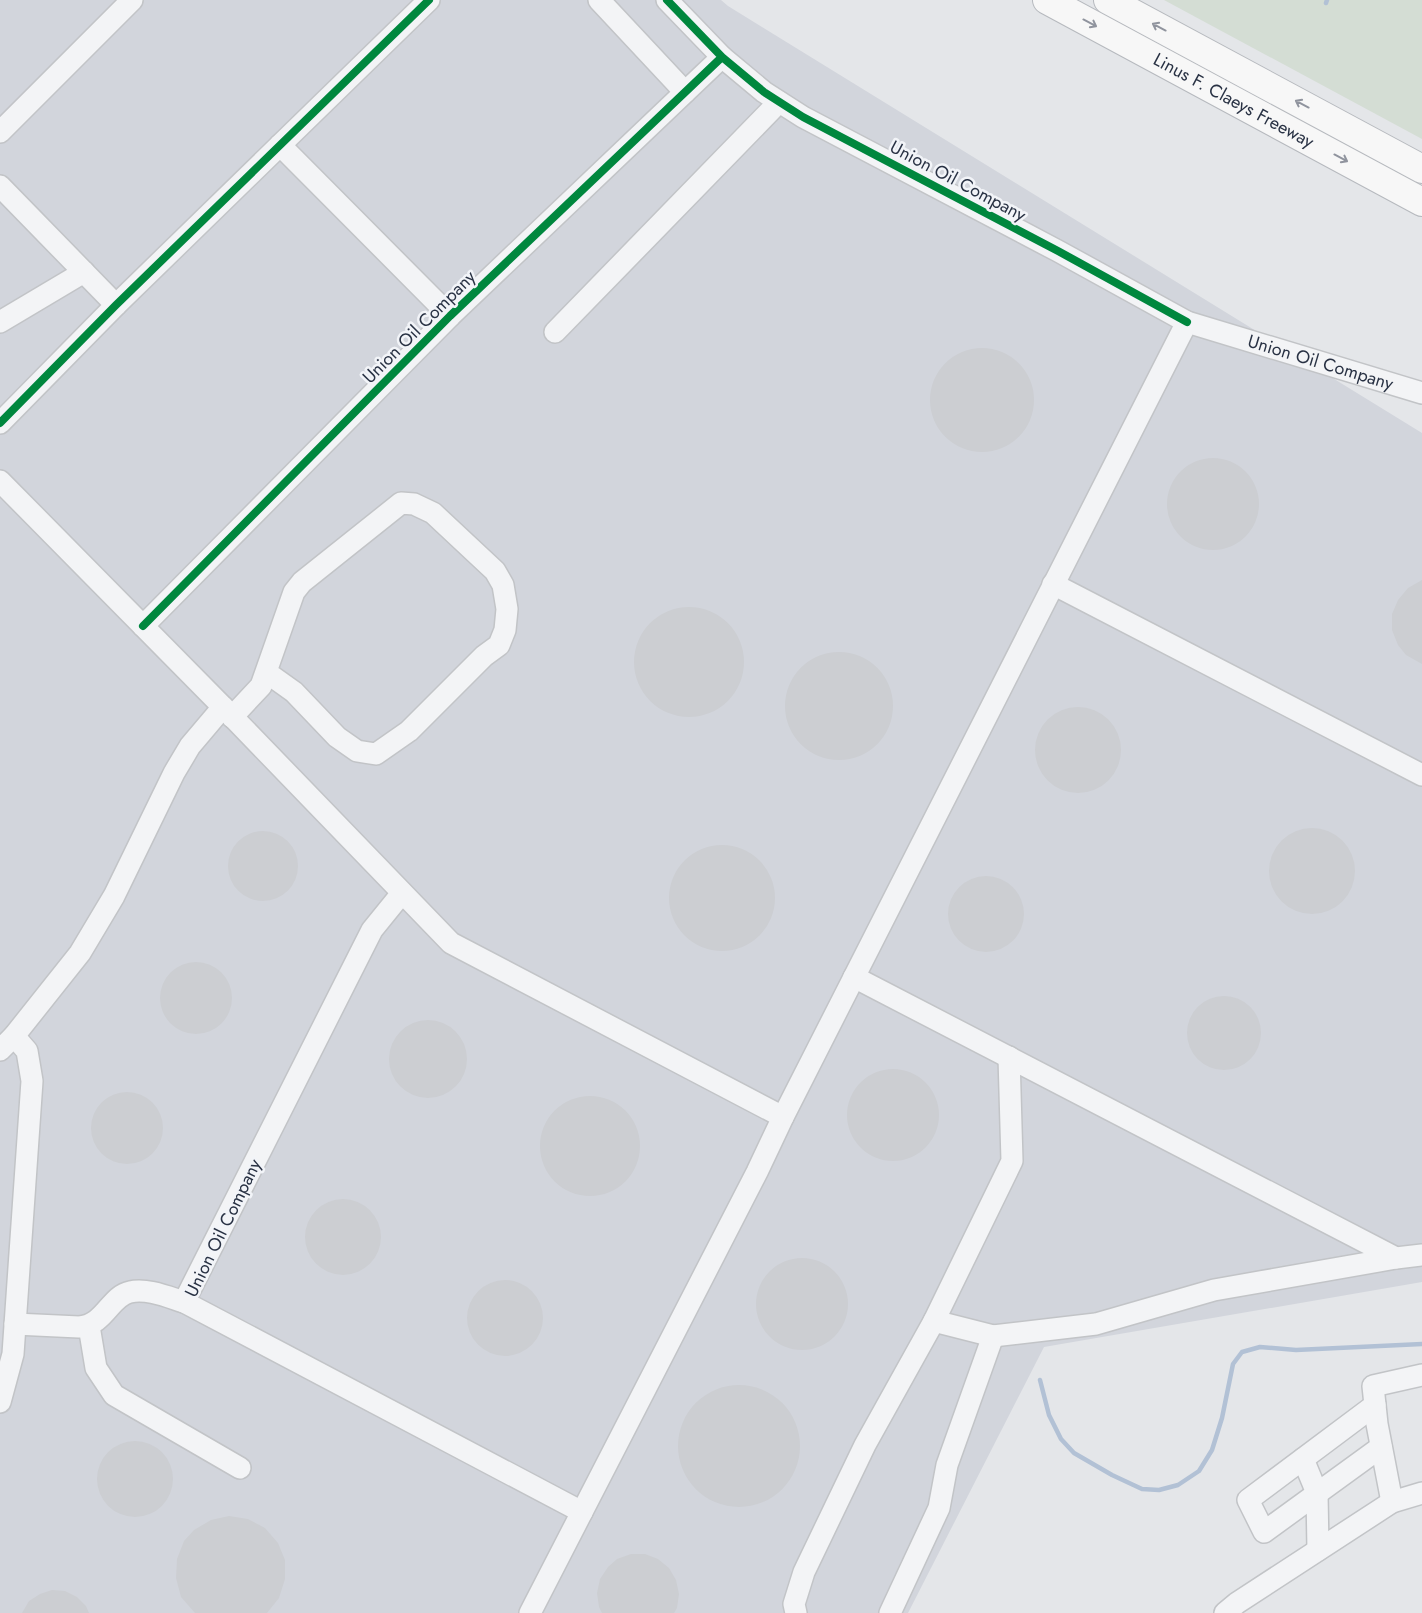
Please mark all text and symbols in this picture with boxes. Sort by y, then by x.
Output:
one-way arrow [1083,18,1098,28]
one-way arrow [1152,22,1166,32]
street label: Linus F. Claeys Freeway [1149,47,1319,155]
one-way arrow [1295,99,1310,108]
street label: Union Oil Company [885,134,1031,228]
one-way arrow [1334,153,1349,163]
street label: Union Oil Company [356,264,482,390]
street label: Union Oil Company [1244,328,1397,397]
street label: Union Oil Company [178,1154,268,1302]

